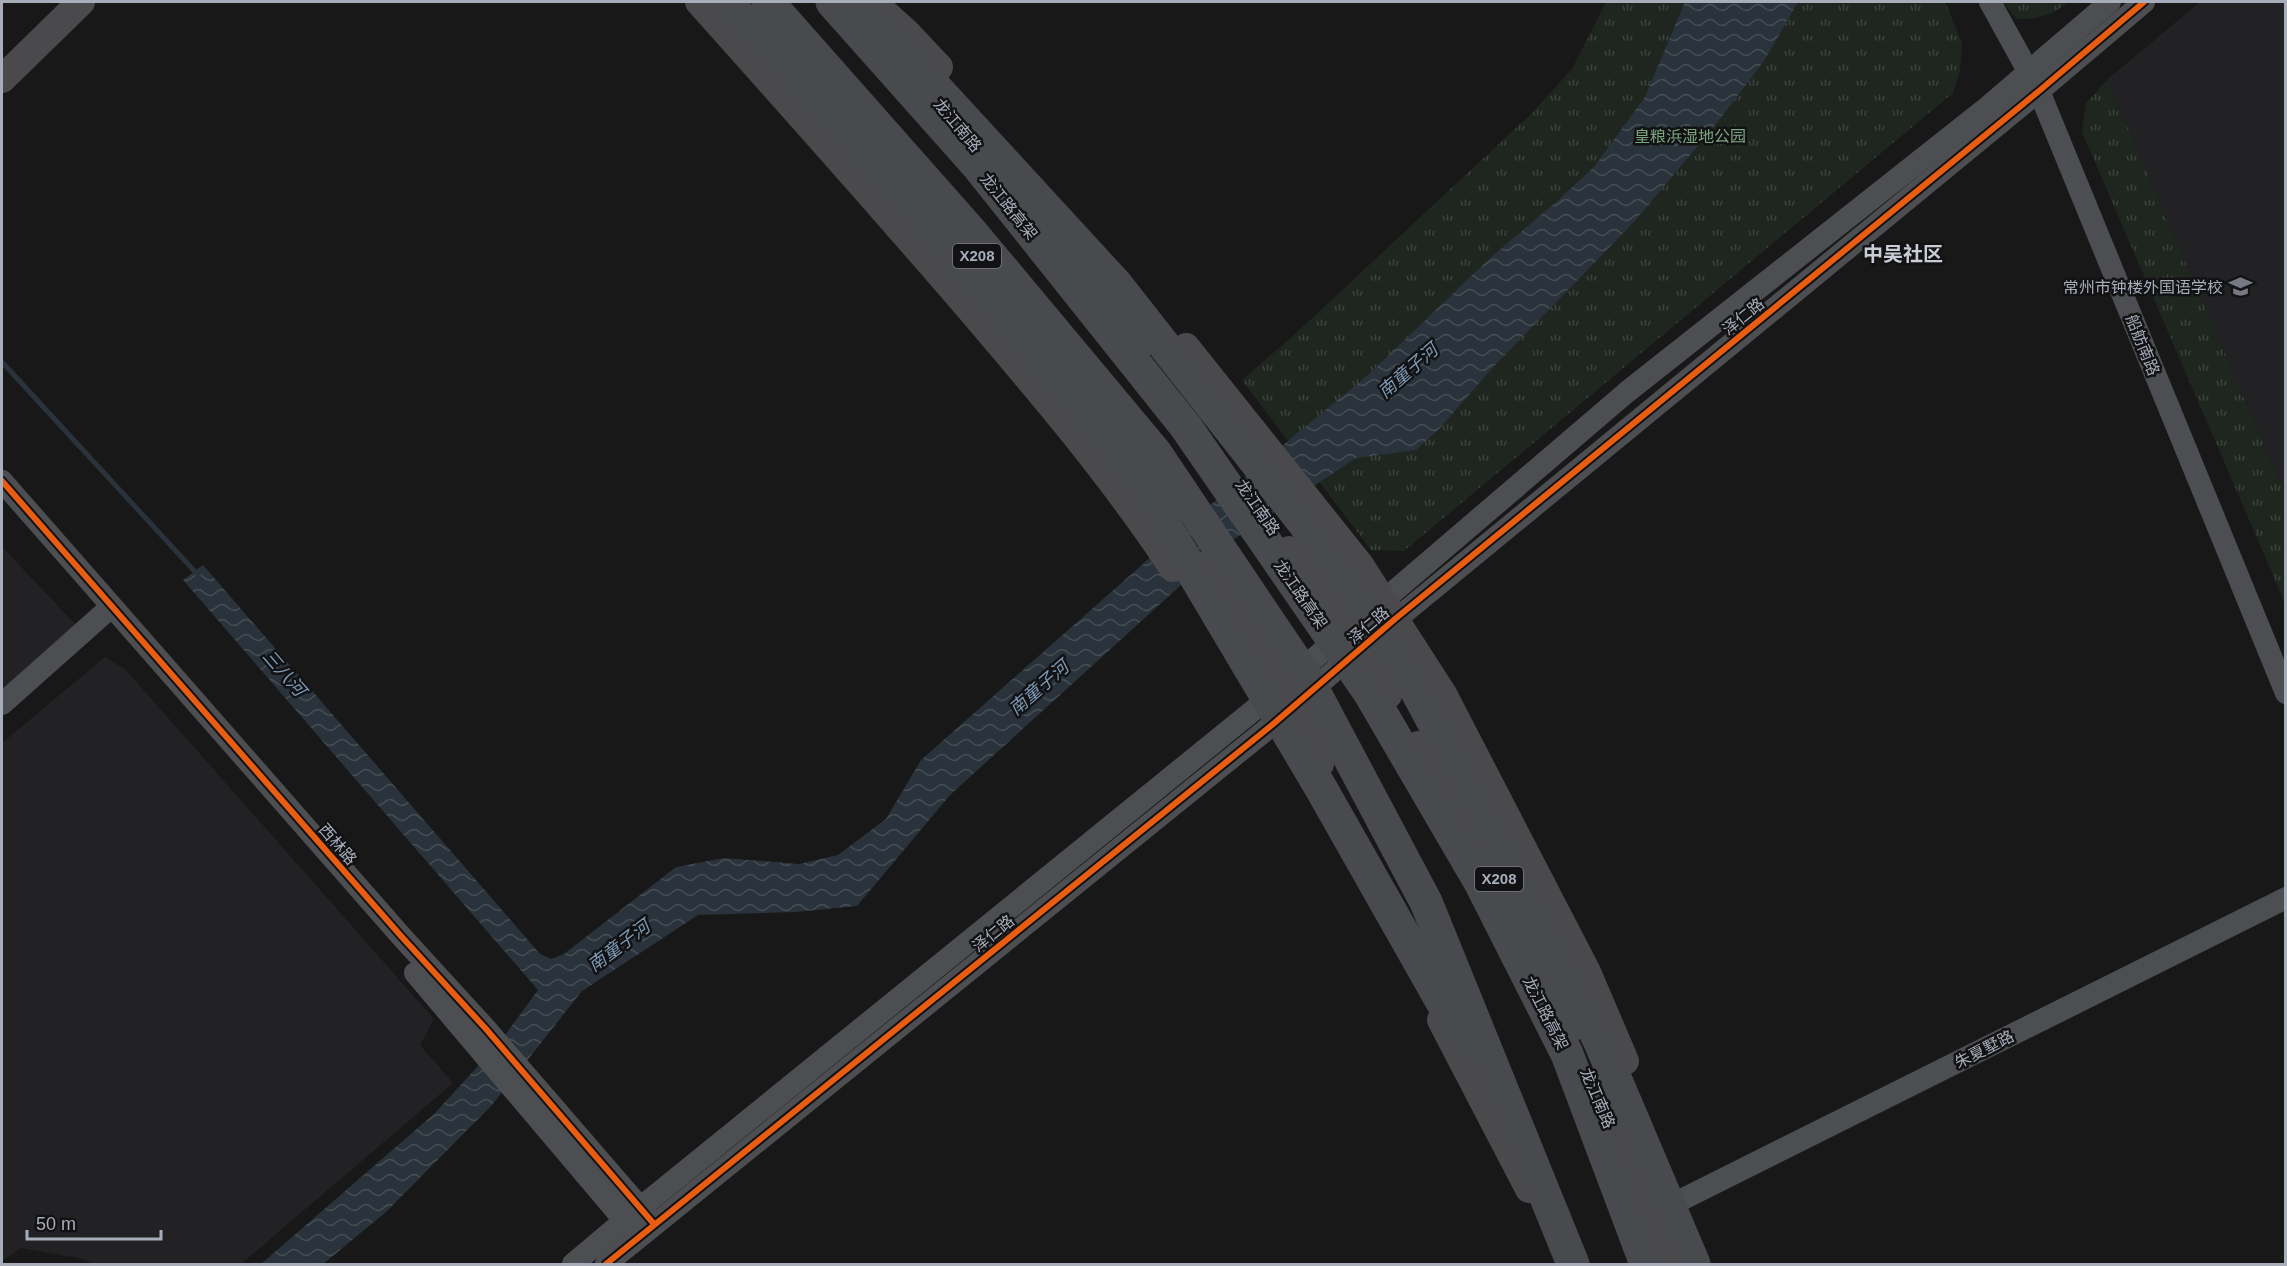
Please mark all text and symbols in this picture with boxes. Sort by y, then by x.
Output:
street label: 龙江南路 [931,95,985,155]
park label: 皇粮浜湿地公园 [1634,128,1746,145]
street label: 龙江路高架 [977,170,1040,243]
district label: 中吴社区 [1863,243,1943,265]
road number: X208 [953,244,1001,268]
school or university icon: 常州市钟楼外国语学校 [2228,274,2254,300]
place label: 常州市钟楼外国语学校 [2063,279,2223,296]
street label: 泽仁路 [1719,295,1767,338]
street label: 船舫南路 [2123,312,2162,378]
water label: 南童子河 [1374,338,1444,402]
street label: 龙江南路 [1232,476,1283,538]
street label: 龙江路高架 [1271,557,1331,632]
street label: 泽仁路 [1344,603,1392,647]
water label: 三八河 [259,646,311,702]
water label: 南童子河 [1005,655,1075,719]
street label: 西林路 [315,821,360,868]
road number: X208 [1475,867,1523,891]
street label: 泽仁路 [969,912,1017,955]
water label: 南童子河 [584,915,656,976]
street label: 龙江路高架 [1520,974,1571,1053]
street label: 朱夏墅路 [1952,1027,2017,1072]
street label: 龙江南路 [1577,1065,1618,1131]
scale bar [27,1203,160,1241]
text: 50 m [36,1214,76,1234]

